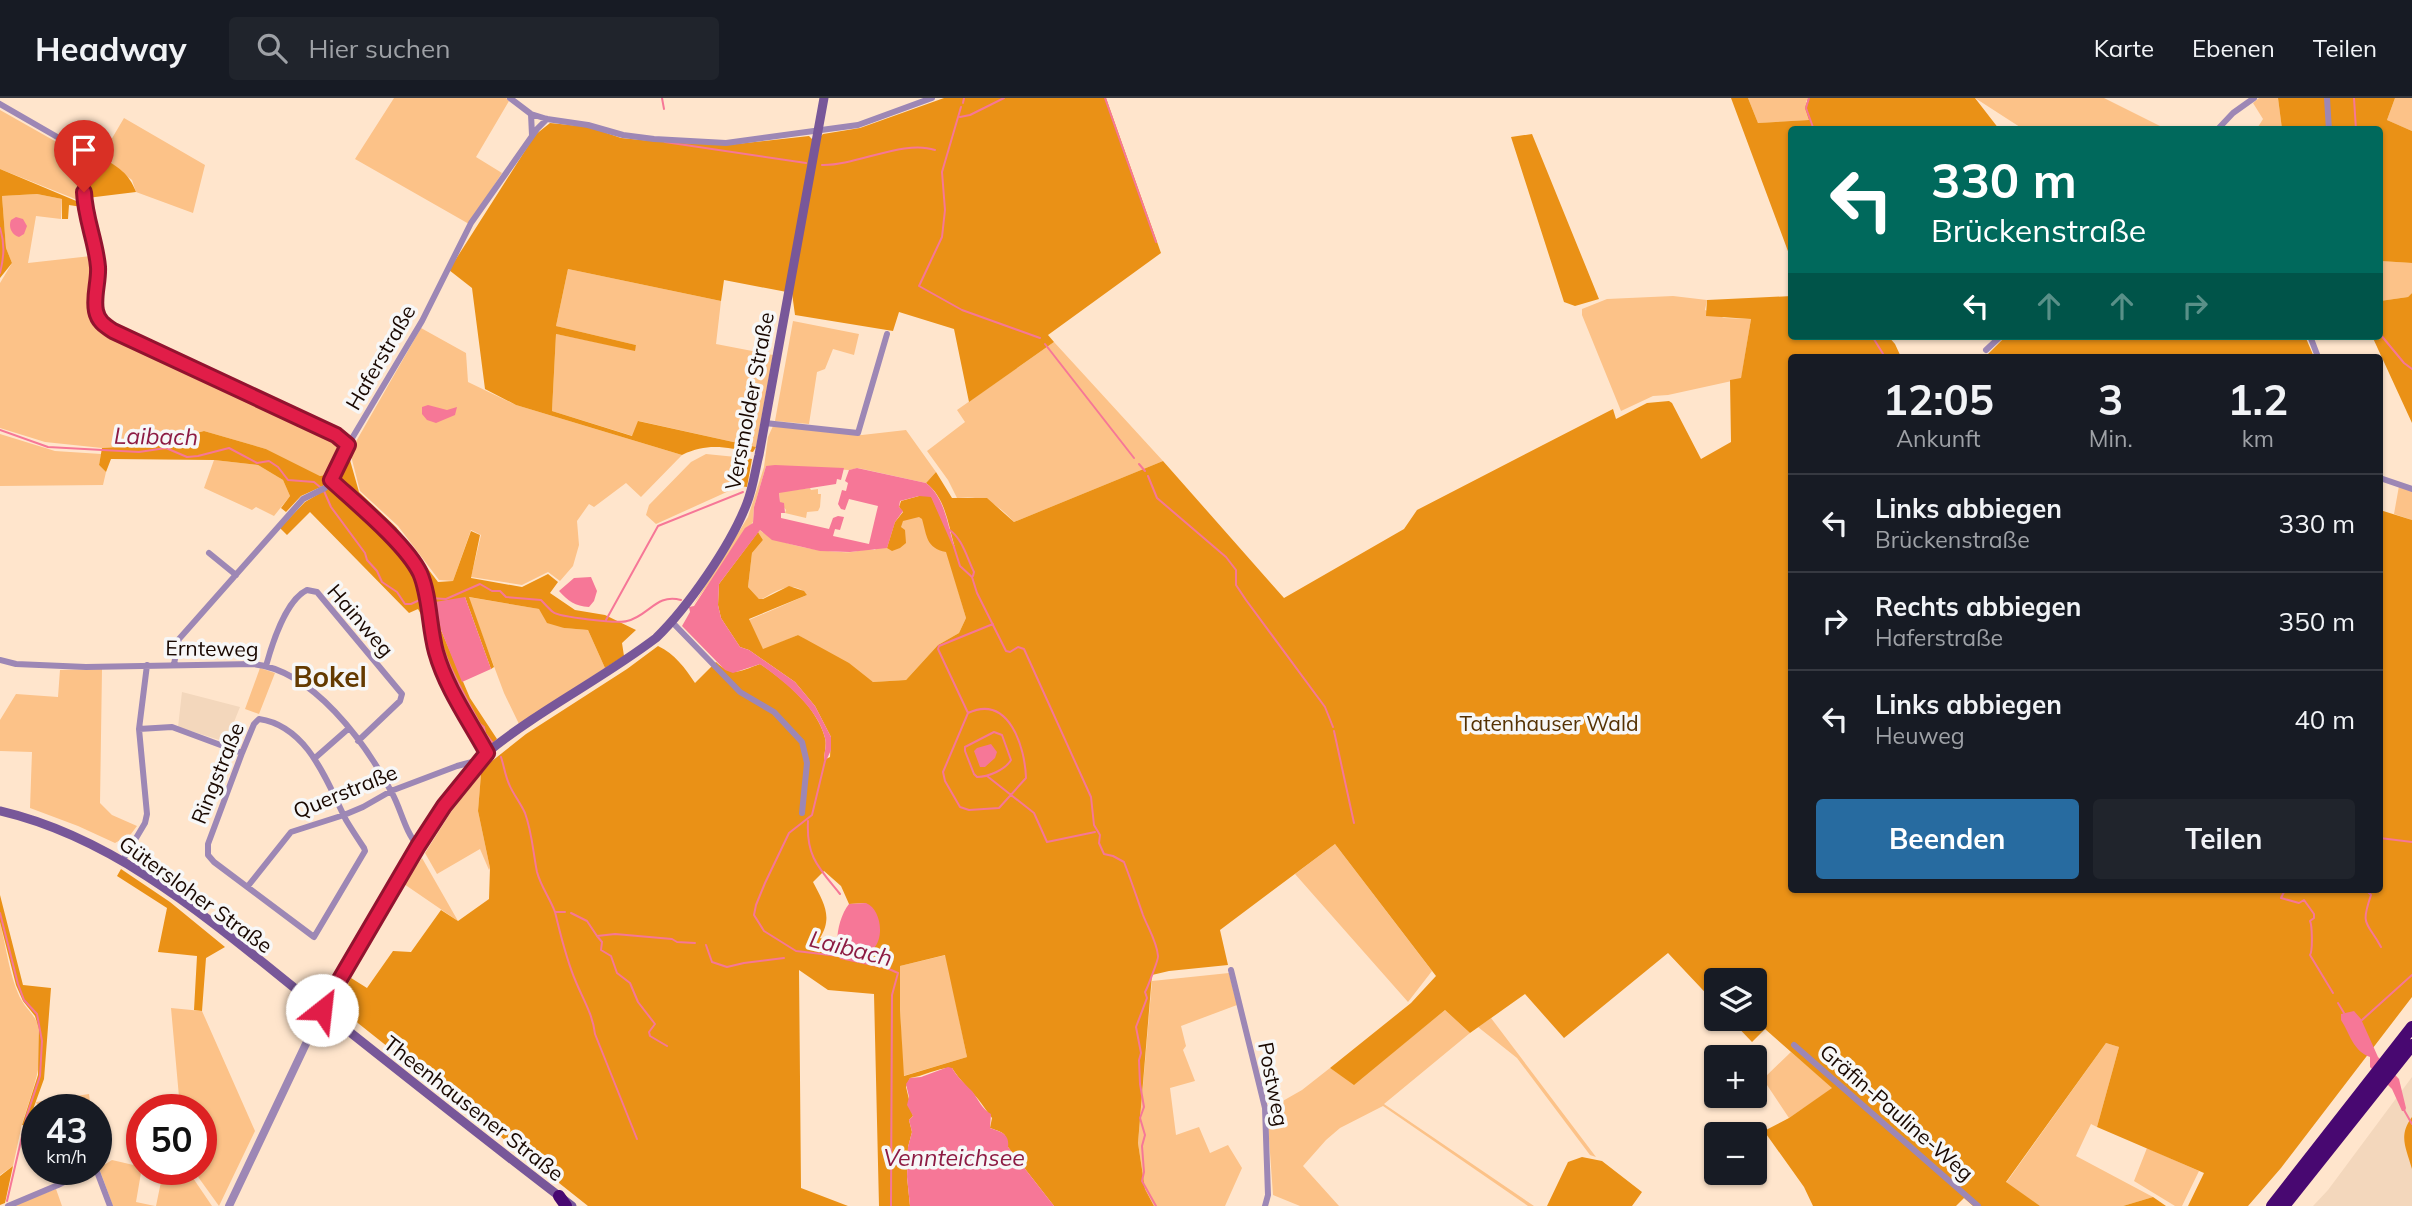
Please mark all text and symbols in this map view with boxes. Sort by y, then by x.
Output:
search box [229,17,719,80]
text: Headway [35,28,187,69]
icon: search [253,29,291,67]
text: Hier suchen [309,32,450,65]
text: Karte [2094,33,2154,63]
text: Ebenen [2192,33,2275,63]
text: Teilen [2313,33,2377,63]
pin [54,120,114,192]
icon: arrive [65,131,103,169]
text: 330 m [1931,149,2077,210]
icon: left [1816,154,1907,245]
text: Brückenstraße [1931,210,2146,250]
icon: left [1957,287,1995,325]
icon: ahead [2030,287,2068,325]
icon: ahead [2103,287,2141,325]
icon: right [2176,287,2214,325]
street label: Haferstraße [340,300,420,414]
street label: Versmolder Straße [719,310,779,492]
text: 12:05 [1883,373,1994,426]
text: 3 [2098,373,2123,426]
text: 1.2 [2227,373,2288,426]
water label: Laibach [114,421,198,451]
text: Ankunft [1896,424,1980,453]
text: Min. [2089,424,2133,453]
text: km [2242,424,2274,453]
text: Links abbiegen [1875,492,2062,525]
icon: left [1816,504,1854,542]
text: 330 m [2279,507,2355,540]
text: Brückenstraße [1875,525,2030,554]
street label: Hainweg [322,578,400,662]
text: Rechts abbiegen [1875,590,2081,623]
icon: right [1816,602,1854,640]
text: 350 m [2279,605,2355,638]
text: Haferstraße [1875,623,2003,652]
street label: Ernteweg [165,634,259,662]
district label: Bokel [293,659,367,694]
text: Links abbiegen [1875,688,2062,721]
icon: left [1816,700,1854,738]
text: 40 m [2294,703,2355,736]
park label: Tatenhauser Wald [1460,710,1638,736]
street label: Ringstraße [185,719,249,827]
text: Heuweg [1875,721,1965,750]
street label: Querstraße [289,758,401,824]
button: Beenden [1816,799,2079,879]
button: Teilen [2093,799,2355,879]
street label: Gütersloher Straße [114,830,278,958]
water label: Laibach [807,924,895,972]
map controls [1704,968,1767,1185]
button: layers [1704,968,1767,1031]
position arrow [285,973,359,1047]
street label: Theenhausener Straße [379,1030,569,1186]
street label: Gräfin-Pauline-Weg [1815,1038,1979,1186]
street label: Postweg [1253,1040,1295,1128]
button: + [1704,1045,1767,1108]
speed limit sign: 50 [126,1094,217,1185]
text: 43 [45,1108,88,1152]
button: − [1704,1122,1767,1185]
water label: Vennteichsee [883,1143,1025,1172]
text: km/h [46,1145,87,1168]

